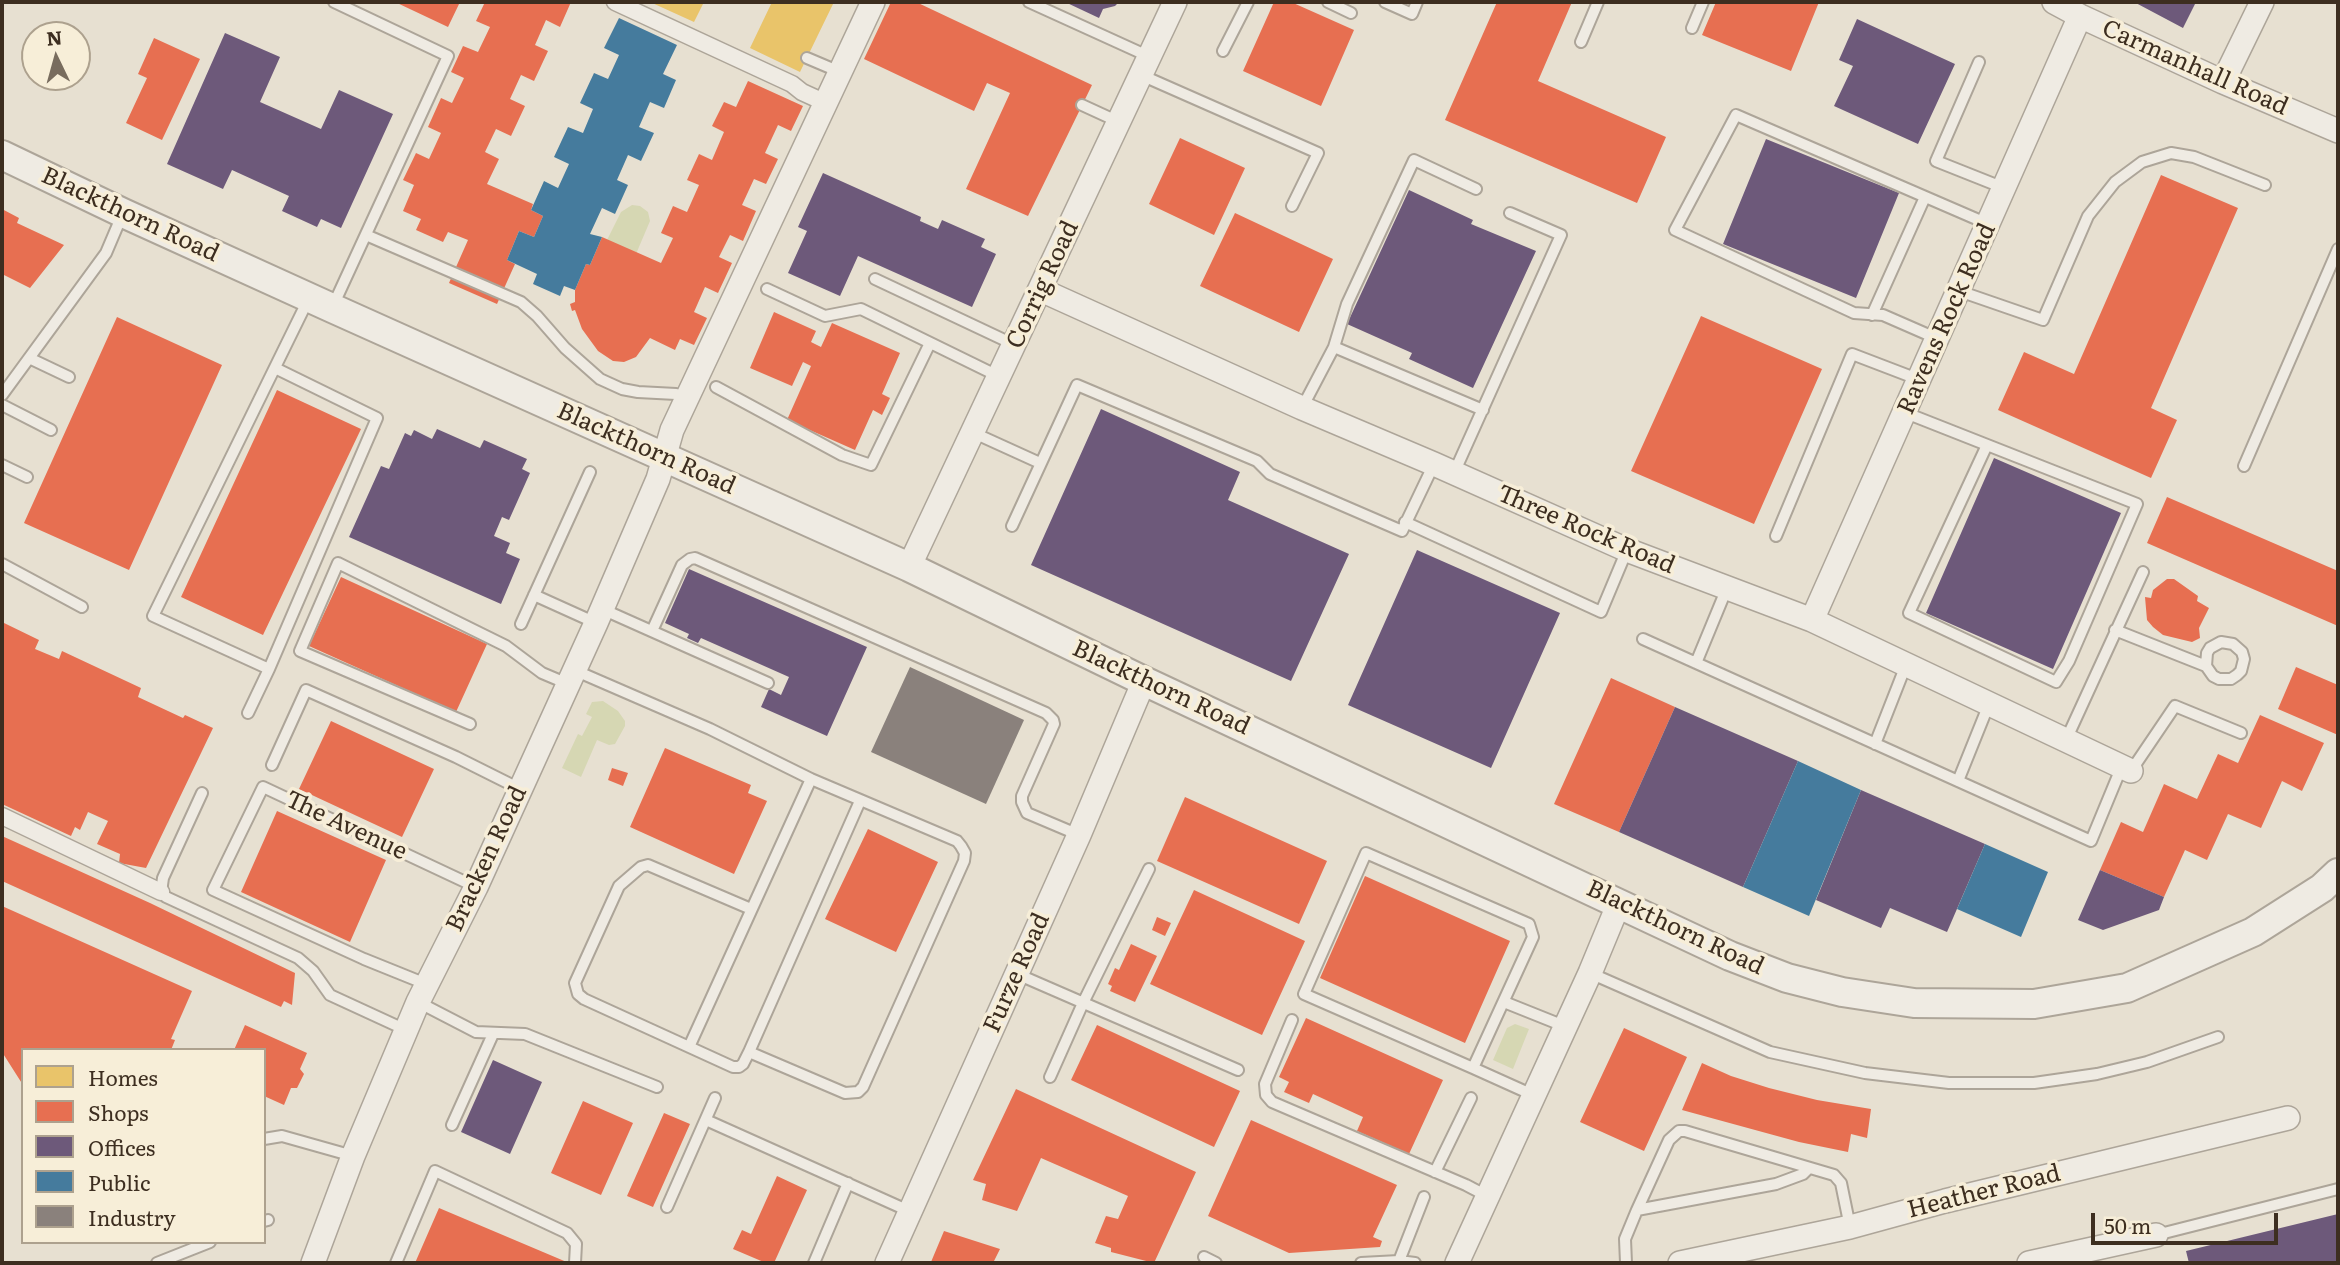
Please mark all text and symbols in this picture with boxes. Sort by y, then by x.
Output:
street label: Carmanhall Road [2098,14,2292,122]
north arrow [21,21,91,91]
text: N [45,22,64,52]
street label: Blackthorn Road [37,161,223,269]
street label: Corrig Road [1001,217,1085,353]
street label: Ravens Rock Road [1892,219,2002,419]
street label: Blackthorn Road [552,397,740,501]
street label: Three Rock Road [1493,480,1679,580]
street label: Blackthorn Road [1068,634,1254,742]
street label: Bracken Road [441,782,533,936]
street label: The Avenue [281,785,411,867]
street label: Blackthorn Road [1582,874,1768,982]
street label: Furze Road [978,909,1056,1037]
legend [21,1048,266,1244]
text: Homes [88,1061,158,1092]
text: Shops [88,1096,149,1127]
text: Offices [88,1131,155,1162]
street label: Heather Road [1905,1159,2063,1225]
text: Public [88,1166,150,1197]
scale bar [2095,1198,2282,1242]
text: Industry [88,1201,176,1232]
text: 50 m [2104,1209,2151,1240]

